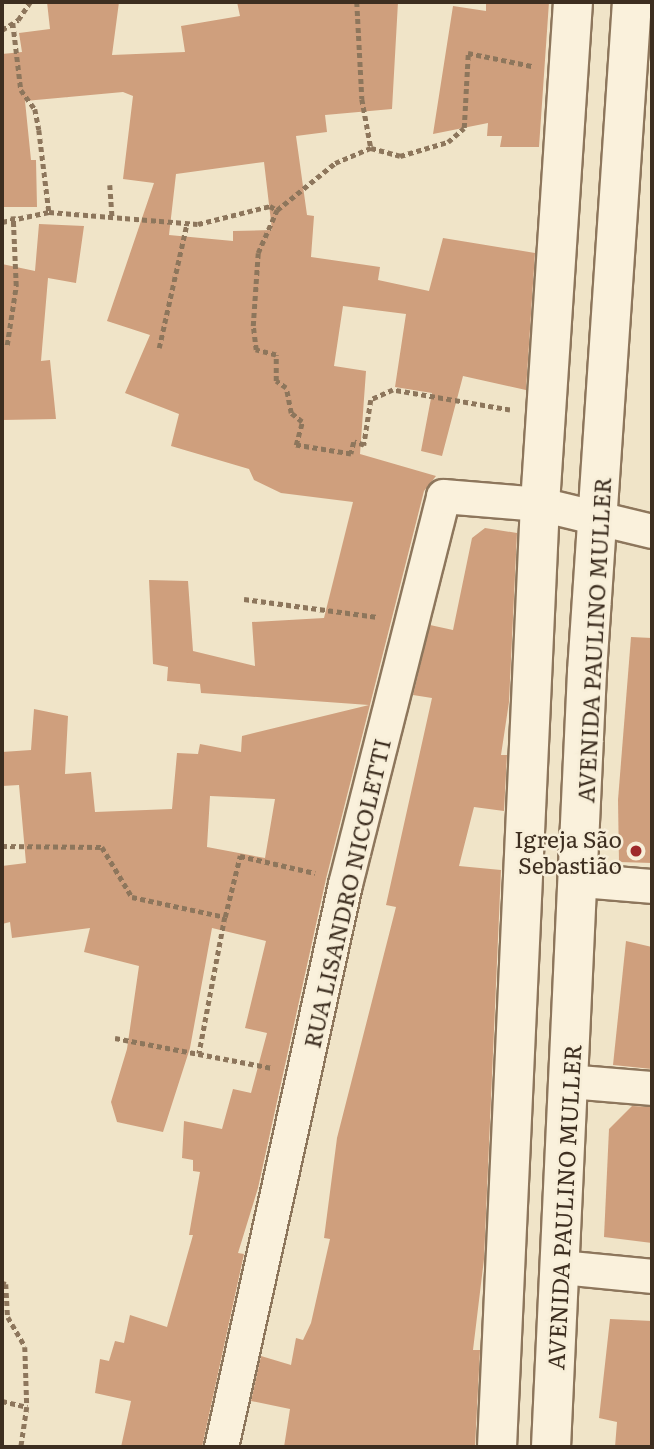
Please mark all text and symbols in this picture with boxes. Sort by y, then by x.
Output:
street label: AVENIDA PAULINO MULLER [571,476,615,804]
street label: RUA LISANDRO NICOLETTI [297,736,395,1050]
place label: Igreja São Sebastião [514,824,622,878]
marker: Igreja São Sebastião [628,843,644,859]
street label: AVENIDA PAULINO MULLER [541,1043,585,1371]

